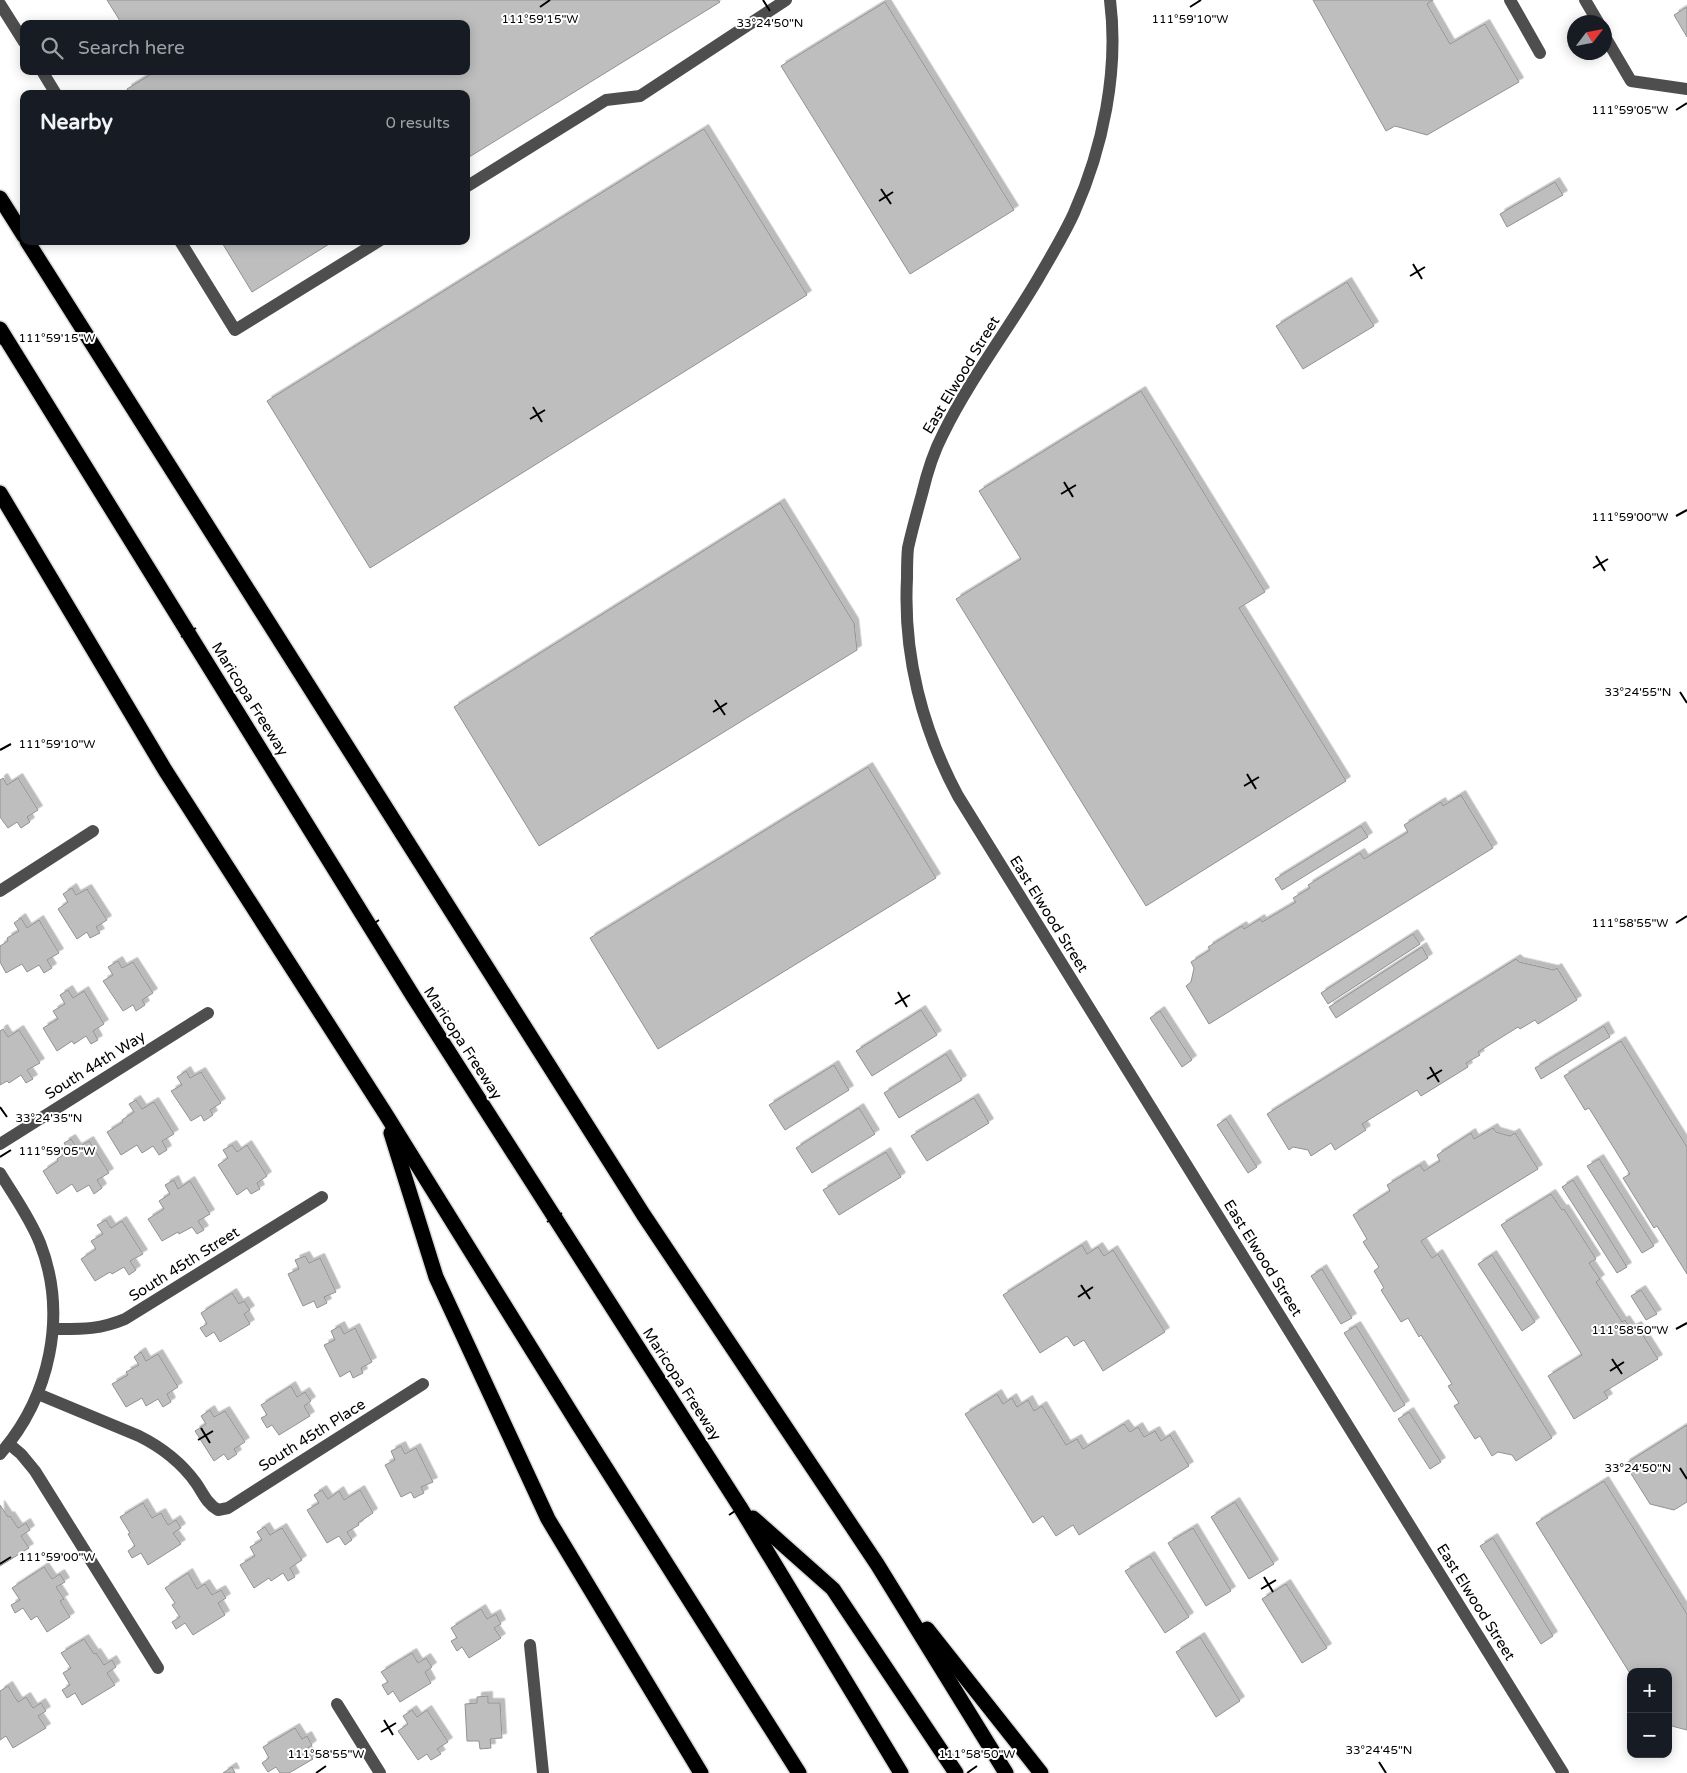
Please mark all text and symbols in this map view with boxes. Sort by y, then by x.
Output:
text: 111°59'15"W [501,12,579,26]
text: 111°59'10"W [1151,12,1229,26]
north arrow [1567,15,1612,60]
text: 33°24'50"N [737,16,804,30]
search box [20,20,470,75]
icon: search [38,34,66,62]
text: Search here [78,37,185,59]
text: 111°59'05"W [1591,103,1669,117]
text: Nearby [40,110,113,135]
text: 0 results [386,113,450,133]
street label: East Elwood Street [919,313,1003,437]
text: 111°59'15"W [18,331,96,345]
text: 111°59'00"W [1591,510,1669,524]
street label: Maricopa Freeway [208,639,292,759]
text: 33°24'55"N [1605,685,1672,699]
text: 111°59'10"W [18,737,96,751]
street label: East Elwood Street [1006,852,1092,976]
text: 111°58'55"W [1591,916,1669,930]
street label: Maricopa Freeway [420,983,506,1103]
street label: South 44th Way [42,1027,148,1103]
text: 33°24'35"N [16,1111,83,1125]
text: 111°59'05"W [18,1144,96,1158]
street label: East Elwood Street [1220,1196,1306,1320]
street label: South 45th Street [125,1223,243,1305]
text: 111°58'50"W [1591,1323,1669,1337]
street label: Maricopa Freeway [639,1324,725,1444]
street label: South 45th Place [255,1395,369,1475]
text: 33°24'50"N [1605,1461,1672,1475]
street label: East Elwood Street [1433,1540,1519,1664]
text: 111°59'00"W [18,1550,96,1564]
map controls [1627,1668,1672,1758]
button: + [1627,1668,1672,1713]
button: − [1627,1713,1672,1758]
text: 33°24'45"N [1346,1743,1413,1757]
text: 111°58'55"W [287,1747,365,1761]
text: 111°58'50"W [938,1747,1016,1761]

